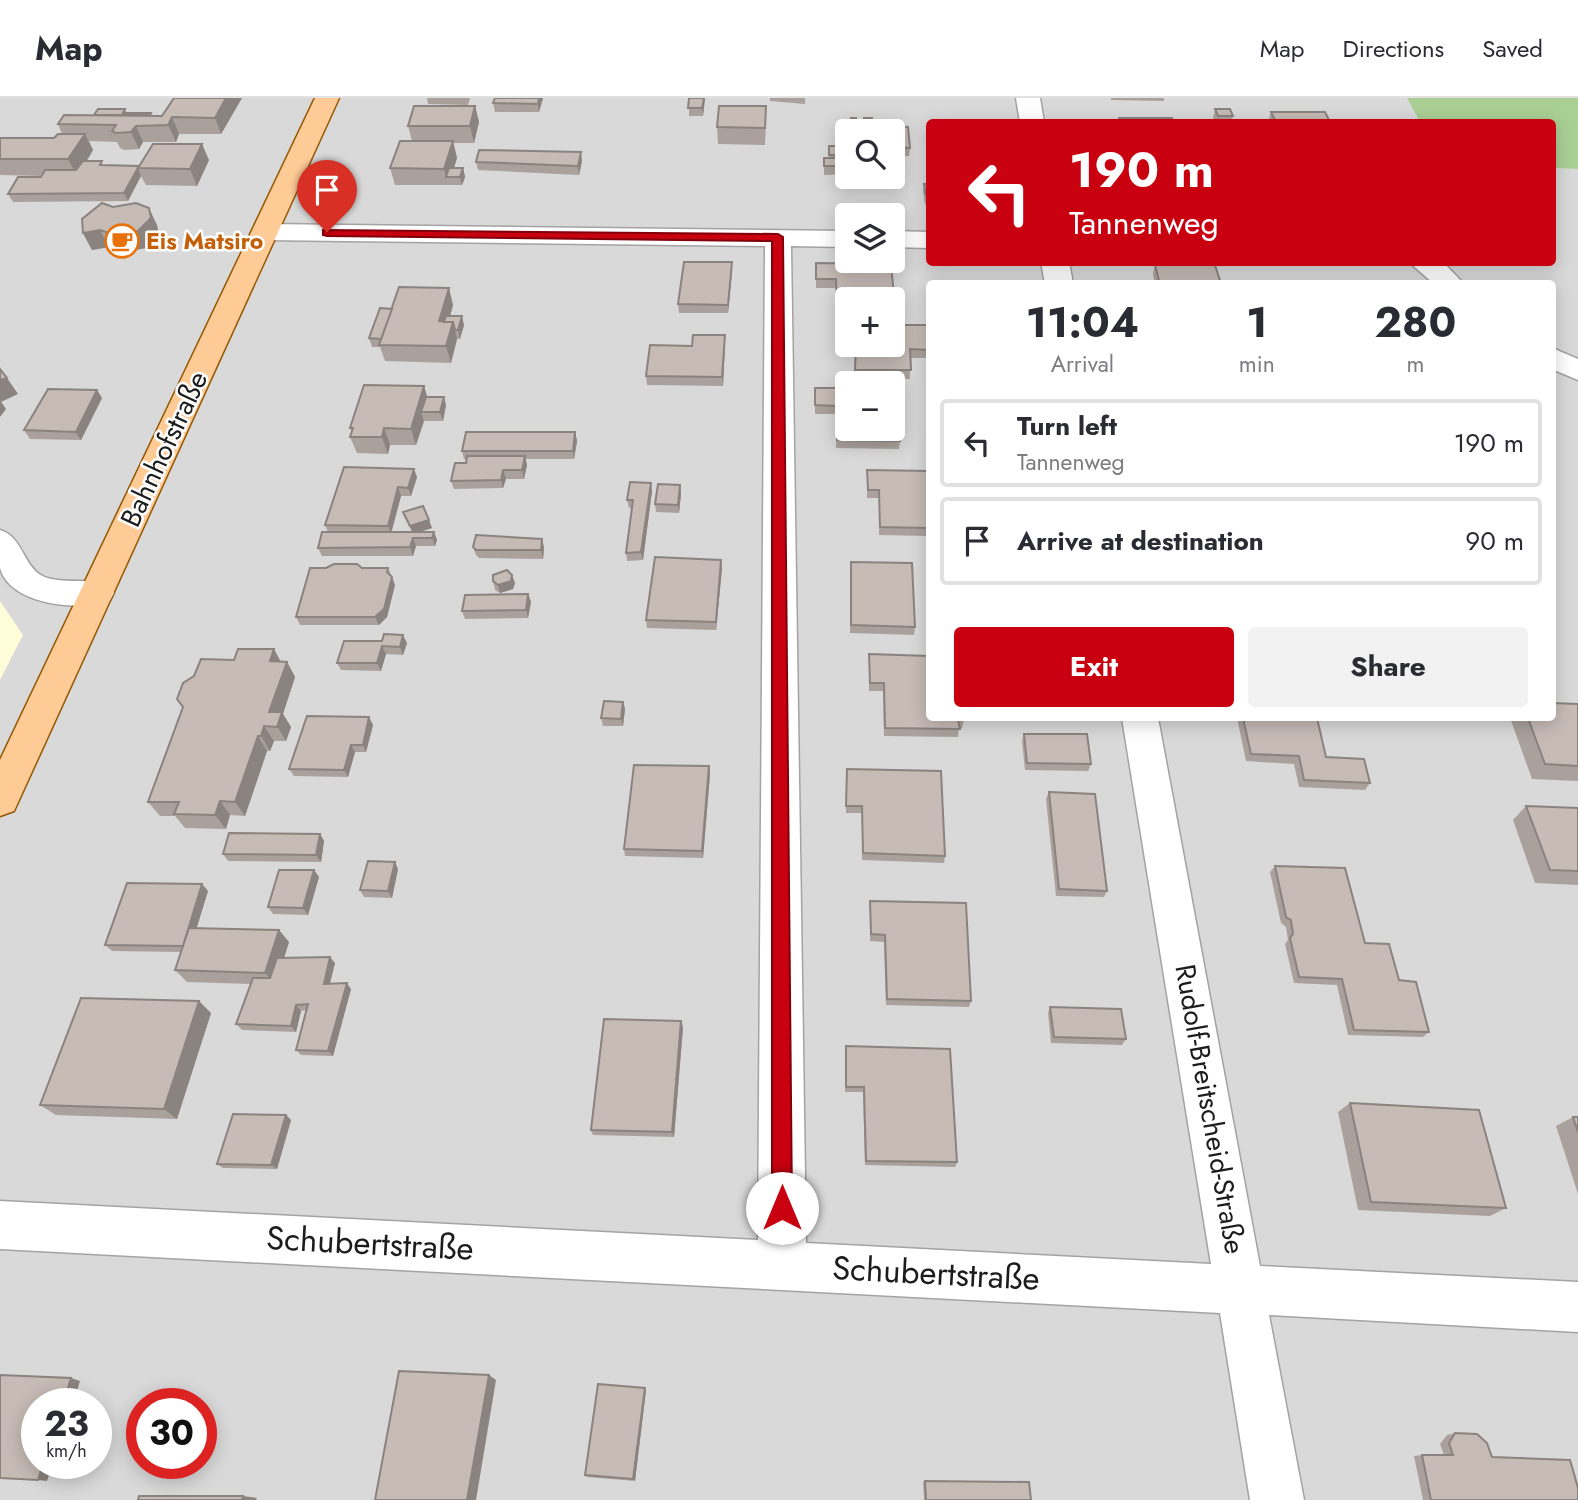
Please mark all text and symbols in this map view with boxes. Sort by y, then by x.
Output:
text: Map [35,25,103,72]
text: Map [1260,31,1305,66]
text: Directions [1343,31,1444,66]
text: Saved [1482,31,1543,66]
map controls [835,119,905,441]
button: search [835,119,905,189]
text: 190 m [1069,135,1214,205]
icon: left [954,147,1045,238]
pin [297,160,357,232]
icon: arrive [308,171,346,209]
text: Tannenweg [1069,200,1219,246]
button: layers [835,203,905,273]
cafe icon: Eis Matsiro [103,222,141,260]
place label: Eis Matsiro [146,224,263,258]
button: + [835,287,905,357]
text: 11:04 [1026,292,1139,353]
text: 1 [1246,292,1268,353]
text: 280 [1375,292,1456,353]
text: Arrival [1051,347,1114,381]
text: min [1239,347,1275,381]
text: m [1406,347,1424,381]
street label: Bahnhofstraße [110,364,218,534]
button: − [835,371,905,441]
text: Turn left [1017,407,1117,445]
icon: left [958,424,996,462]
text: 190 m [1454,424,1524,462]
text: Tannenweg [1017,445,1125,479]
icon: arrive [958,522,996,560]
text: Arrive at destination [1017,522,1264,560]
text: 90 m [1465,522,1524,560]
button: Exit [954,627,1234,707]
button: Share [1248,627,1528,707]
street label: Rudolf-Breitscheid-Straße [1164,961,1256,1257]
position arrow [745,1171,819,1245]
street label: Schubertstraße [265,1214,475,1272]
street label: Schubertstraße [831,1244,1041,1302]
speed limit sign: 30 [126,1388,217,1479]
text: 23 [44,1399,89,1449]
text: km/h [46,1438,87,1464]

